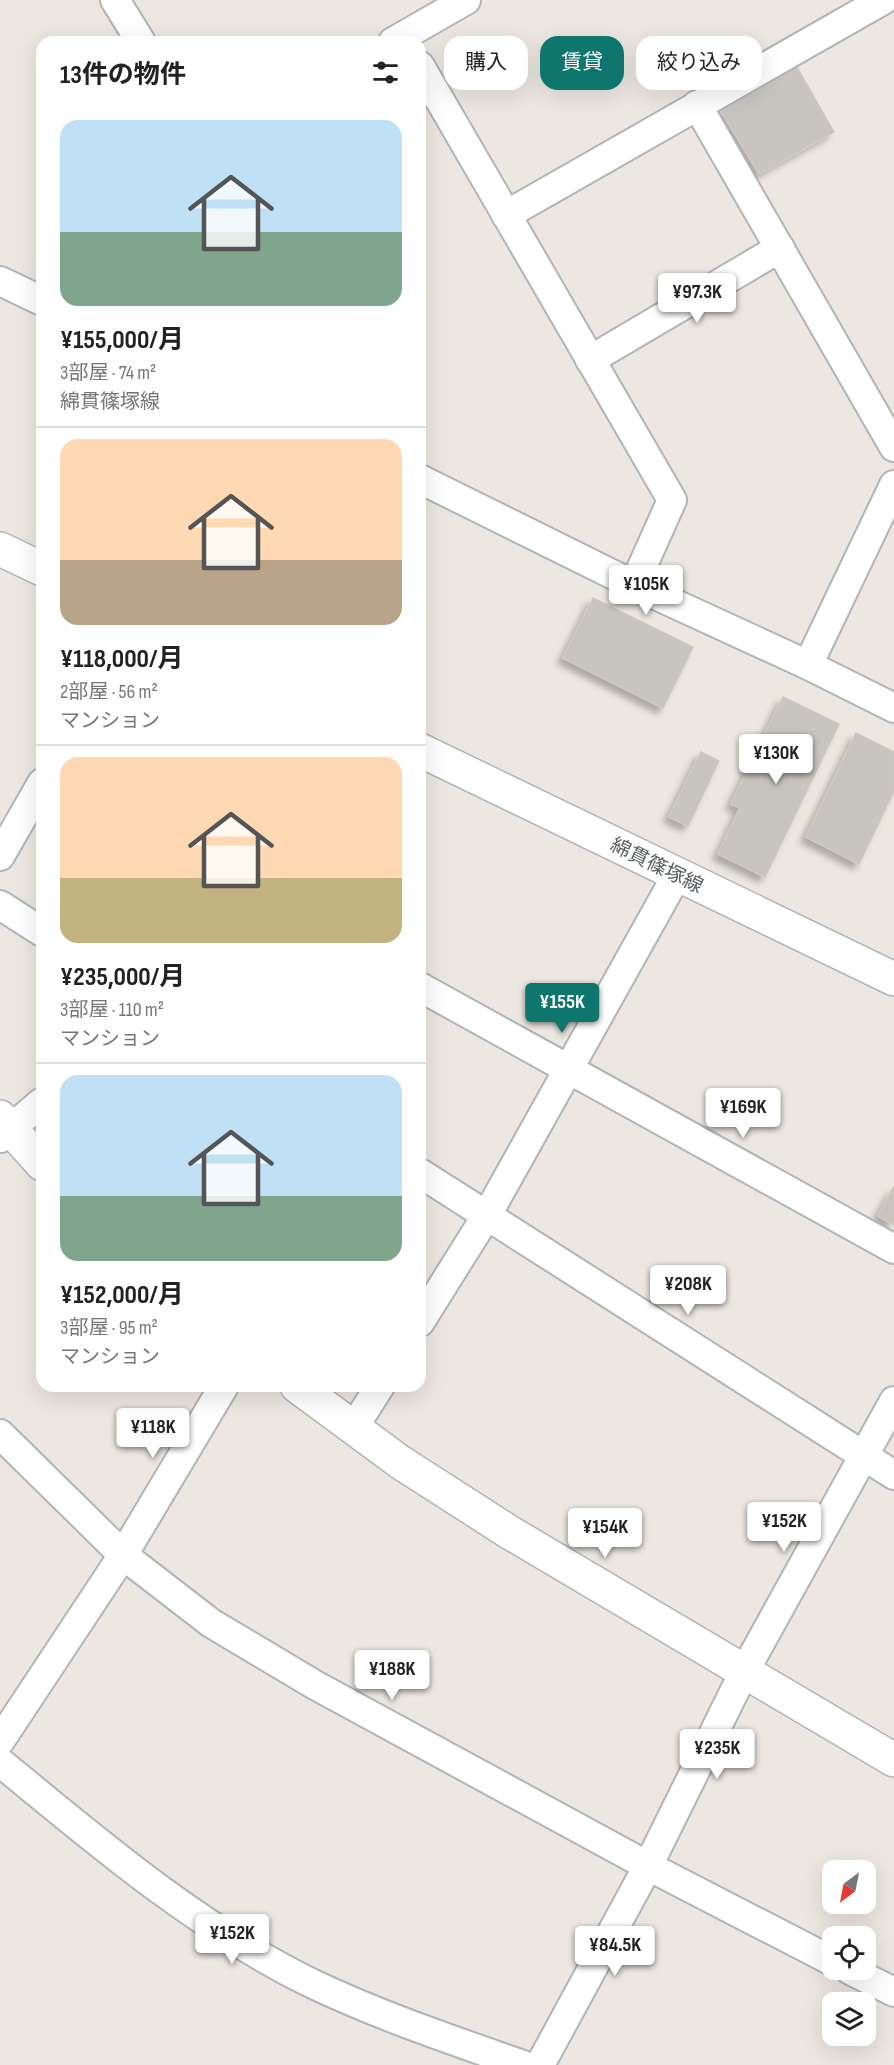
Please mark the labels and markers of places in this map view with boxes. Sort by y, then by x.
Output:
pin: ¥97.3K [648,273,746,324]
pin: ¥105K [604,565,688,616]
pin: ¥130K [734,734,818,785]
pin: ¥155K [520,983,604,1034]
pin: ¥169K [701,1088,785,1139]
pin: ¥208K [646,1265,730,1316]
pin: ¥118K [111,1408,195,1459]
pin: ¥152K [742,1502,826,1553]
pin: ¥154K [563,1508,647,1559]
pin: ¥188K [350,1650,434,1701]
pin: ¥235K [675,1729,759,1780]
pin: ¥152K [190,1914,274,1965]
pin: ¥84.5K [566,1926,664,1977]

